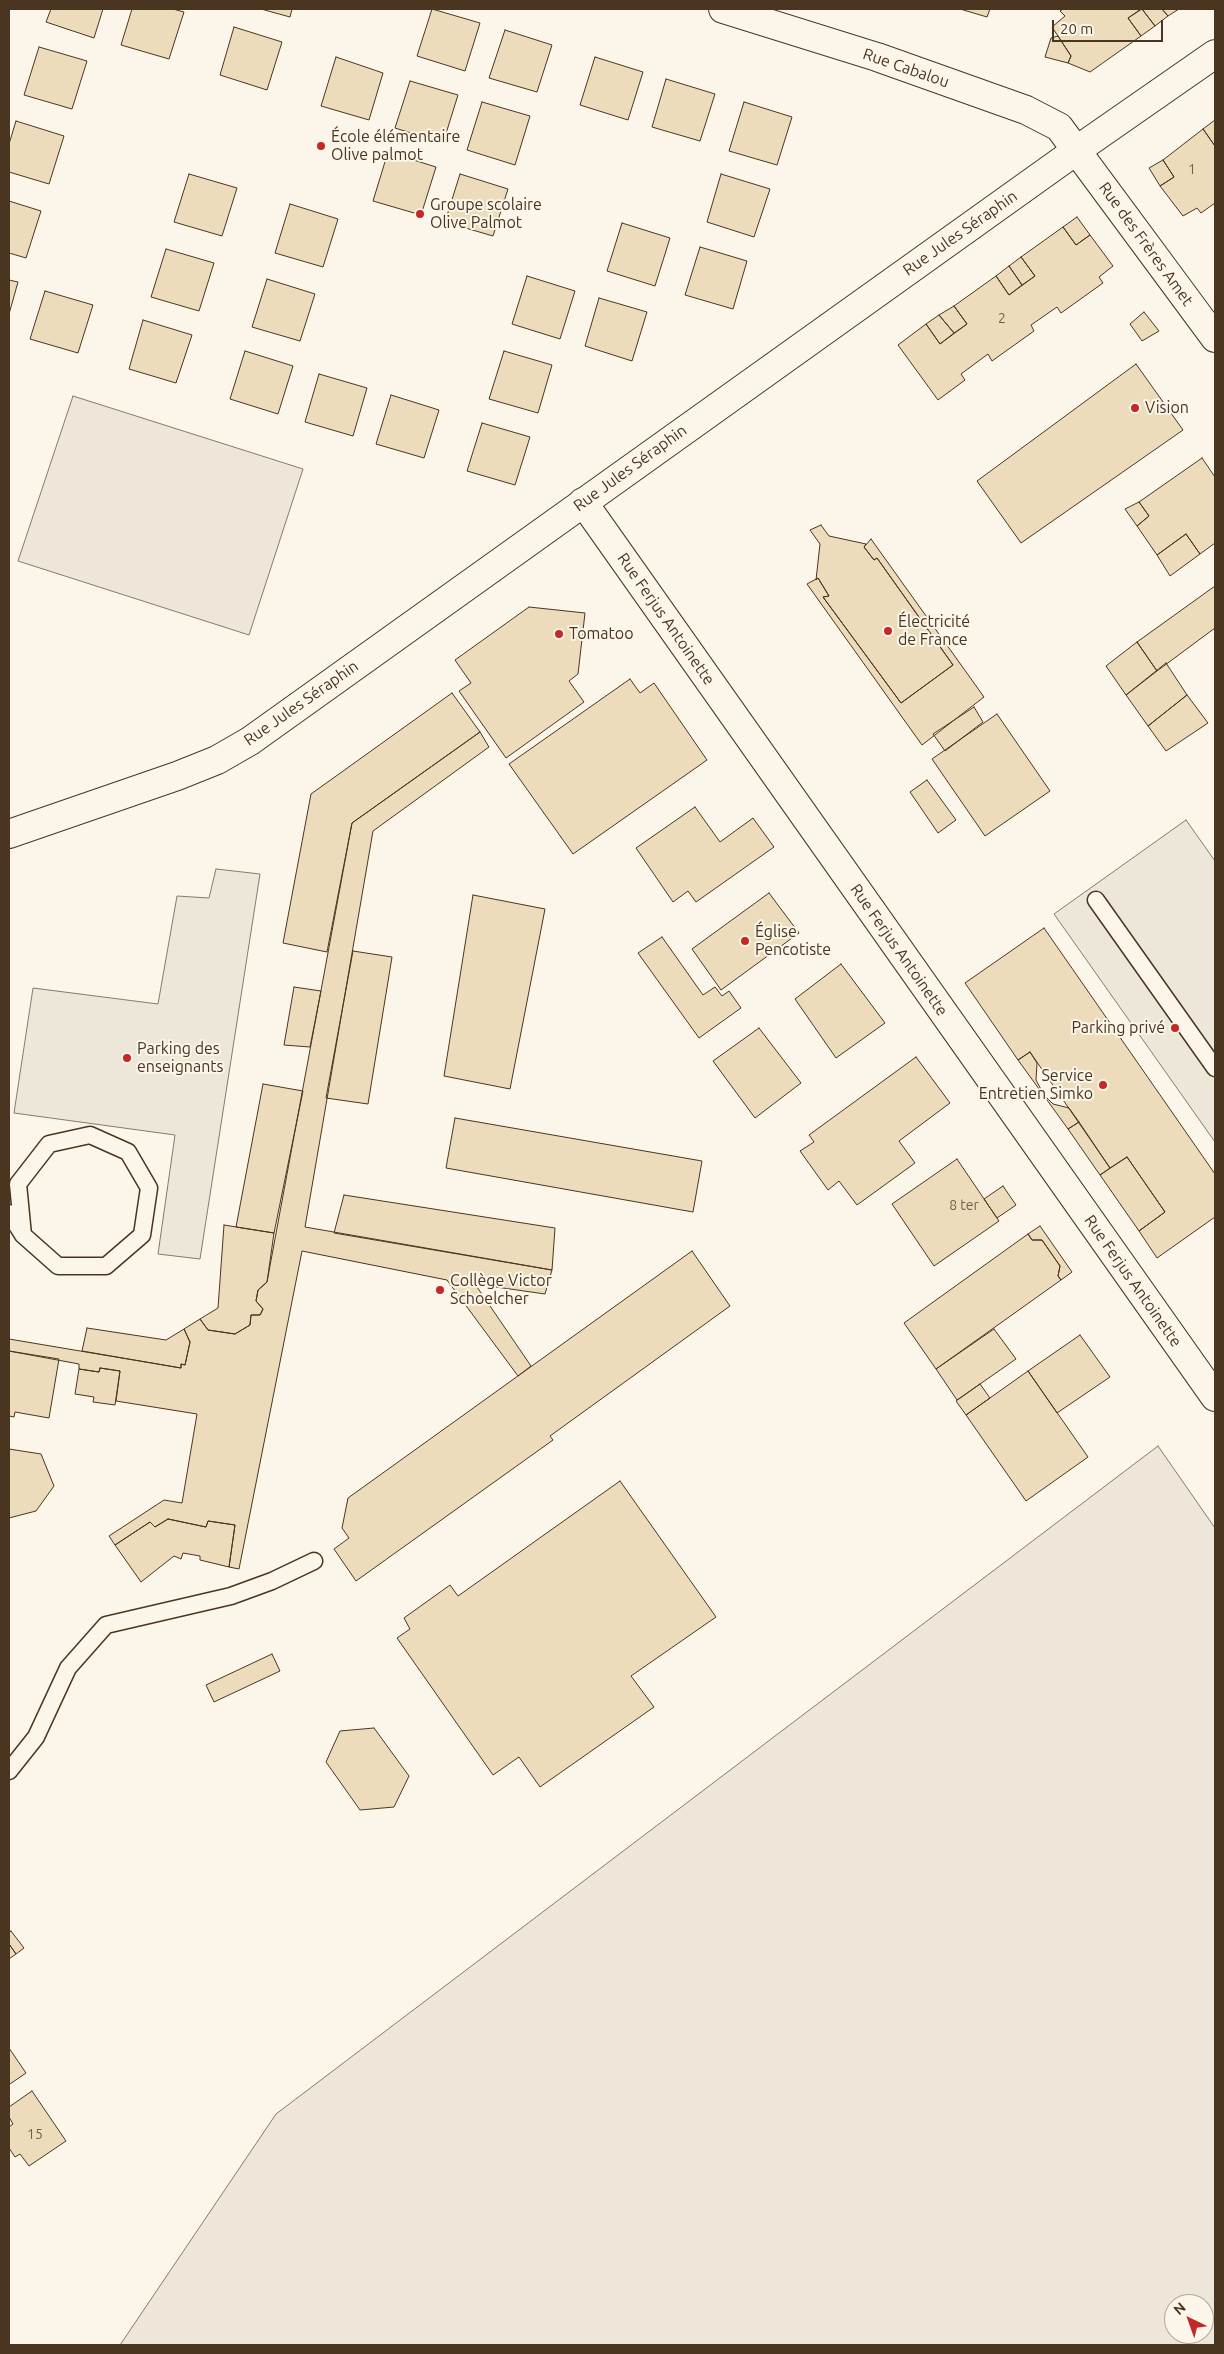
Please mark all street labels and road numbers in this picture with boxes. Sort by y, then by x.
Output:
street label: Rue Cabalou [860,44,952,92]
street label: Rue des Frères Amet [1095,178,1197,310]
street label: Rue Jules Séraphin [899,186,1021,280]
street label: Rue Jules Séraphin [570,420,690,516]
street label: Rue Ferjus Antoinette [613,549,719,689]
street label: Rue Jules Séraphin [240,656,362,750]
street label: Rue Ferjus Antoinette [846,880,952,1020]
street label: Rue Ferjus Antoinette [1080,1211,1186,1351]

